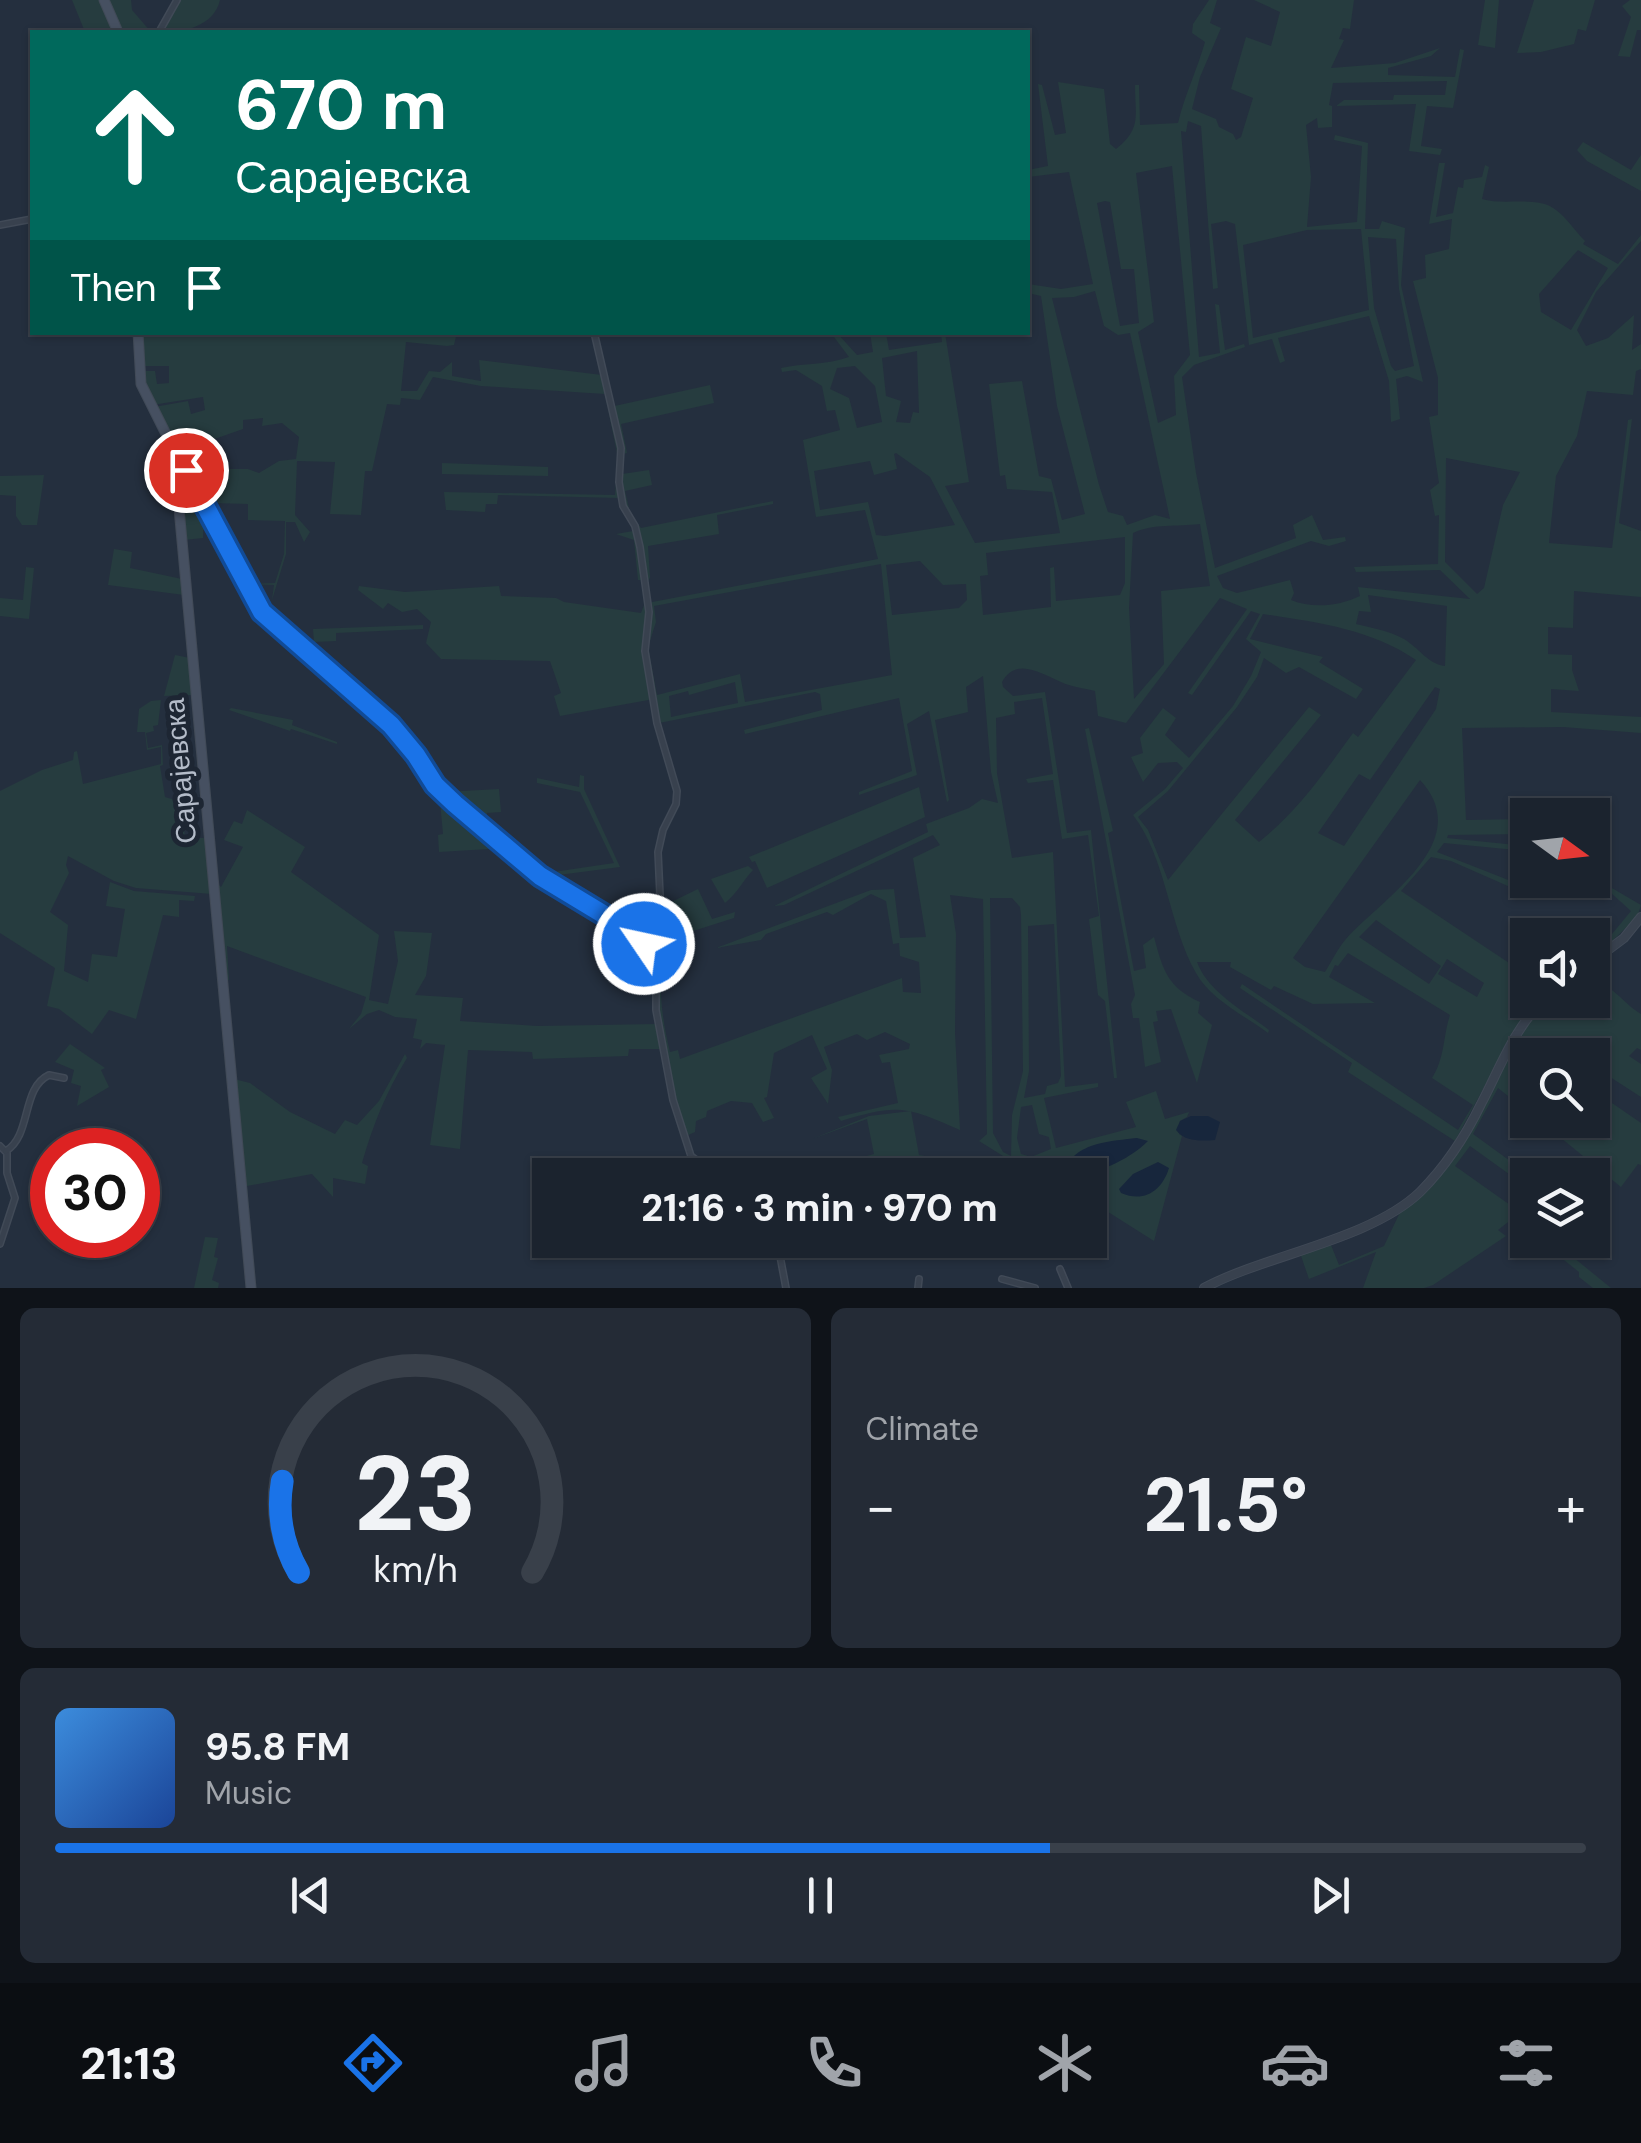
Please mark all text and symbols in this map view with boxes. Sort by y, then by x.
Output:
text: 670 m [235,60,447,151]
icon: ahead [70,70,200,200]
text: Сарајевска [235,148,470,207]
icon: arrive [177,260,232,315]
text: Then [70,263,157,313]
pin [144,428,229,513]
icon: arrive [159,443,214,498]
street label: Сарајевска [156,696,205,845]
north arrow [1510,798,1610,898]
map controls [1510,798,1610,1258]
position arrow [592,892,696,996]
button: sound [1510,918,1610,1018]
button: search [1510,1038,1610,1138]
speed limit sign: 30 [30,1128,160,1258]
button: layers [1510,1158,1610,1258]
text: 21:16 · 3 min · 970 m [641,1183,998,1233]
text: Climate [866,1408,979,1450]
text: 23 [354,1427,477,1562]
text: 21.5° [1144,1457,1308,1554]
text: − [866,1471,896,1543]
text: + [1556,1471,1586,1543]
text: km/h [373,1547,457,1593]
text: 95.8 FM [205,1722,350,1772]
text: Music [205,1772,292,1814]
icon: previous [283,1868,338,1923]
icon: pause [793,1868,848,1923]
icon: next [1303,1868,1358,1923]
icon: directions [338,2028,408,2098]
icon: music [569,2028,639,2098]
icon: phone [799,2028,869,2098]
icon: climate [1030,2028,1100,2098]
icon: car [1260,2028,1330,2098]
icon: filters [1491,2028,1561,2098]
text: 21:13 [80,2034,178,2093]

